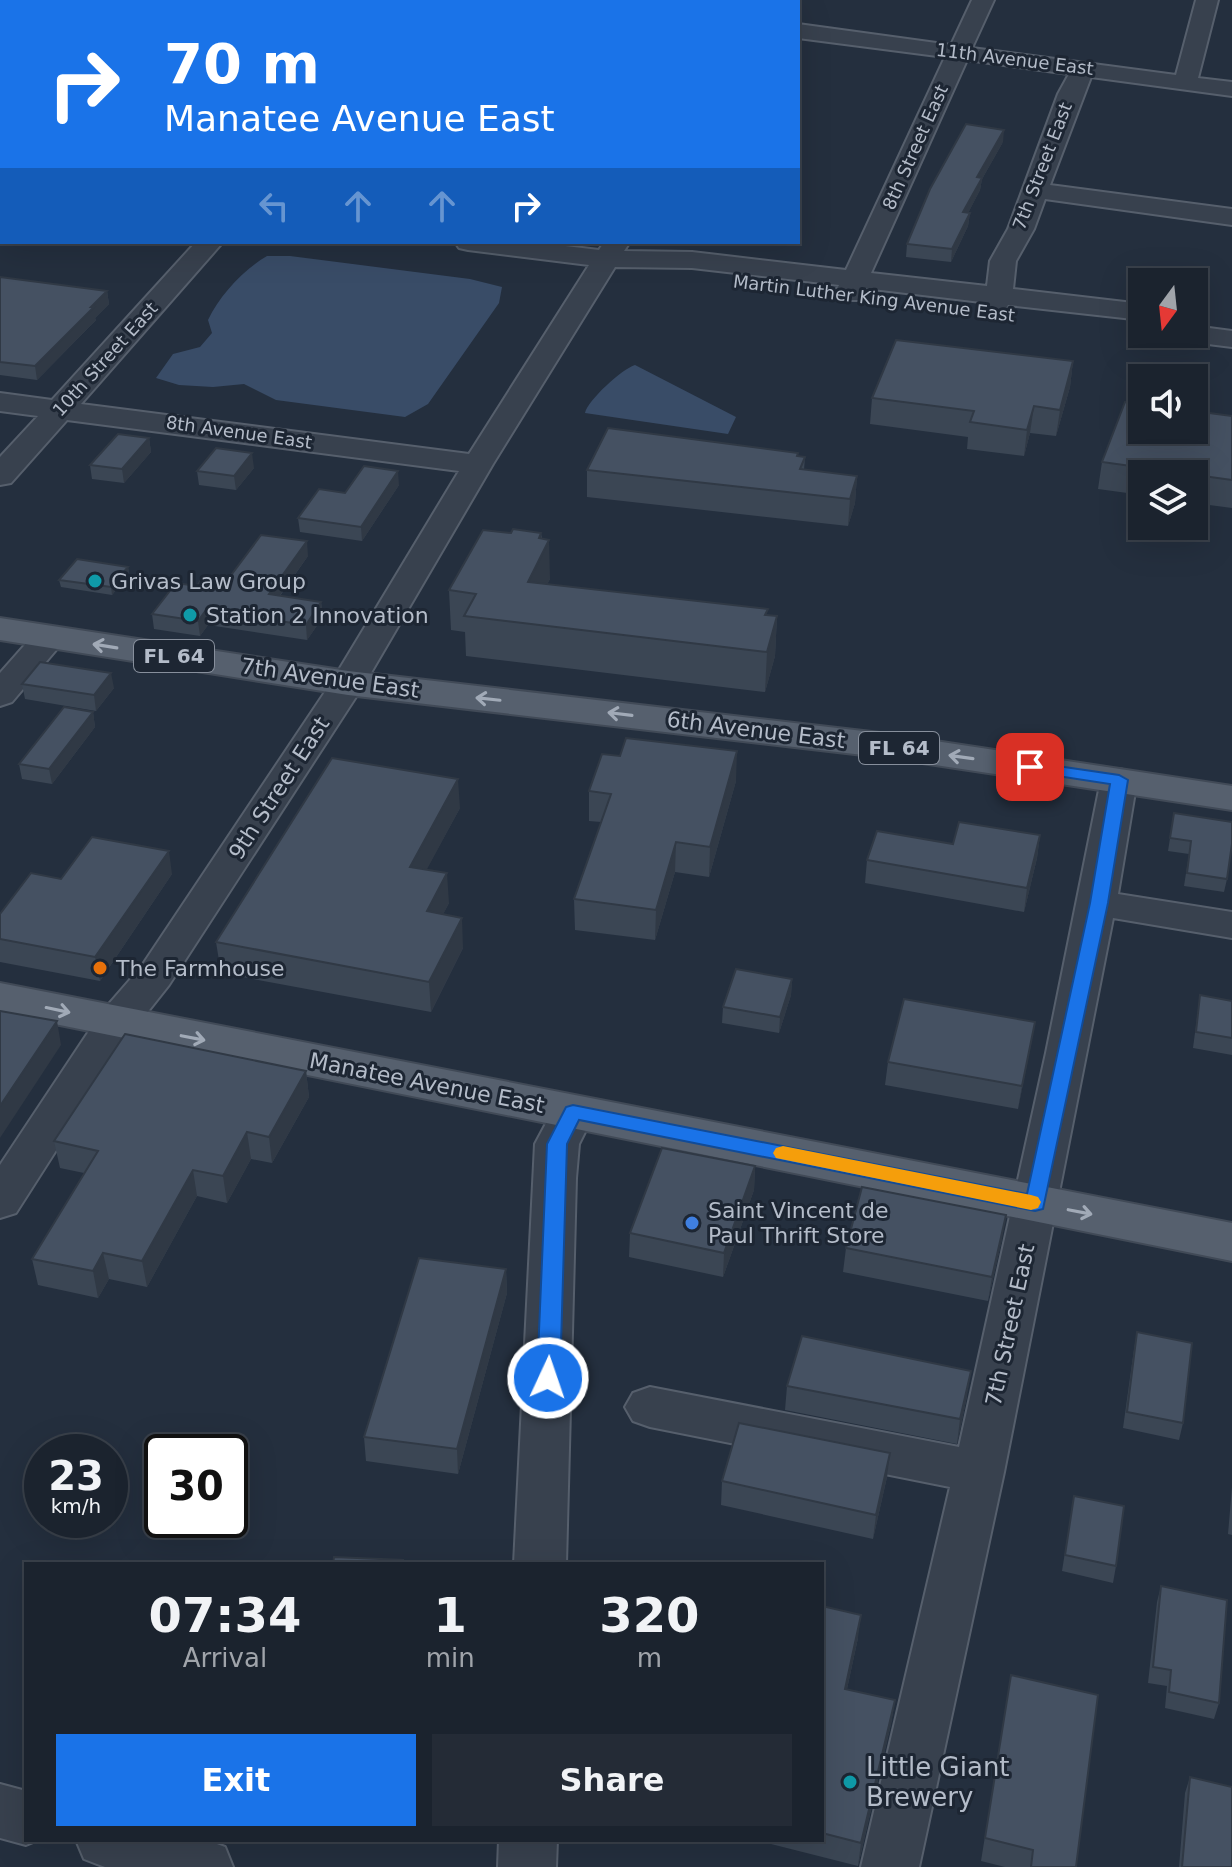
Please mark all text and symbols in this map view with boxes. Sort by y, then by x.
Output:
text: 70 m [164,31,320,96]
icon: right [32,32,136,136]
street label: 11th Avenue East [935,39,1095,79]
street label: 8th Street East [878,81,952,213]
text: Manatee Avenue East [164,98,555,139]
street label: 7th Street East [1008,99,1076,233]
icon: left [252,184,296,228]
icon: ahead [336,184,380,228]
icon: ahead [420,184,464,228]
icon: right [504,184,548,228]
north arrow [1128,268,1208,348]
map controls [1128,268,1208,540]
street label: Martin Luther King Avenue East [732,270,1016,326]
street label: 10th Street East [48,298,162,420]
button: sound [1128,364,1208,444]
street label: 8th Avenue East [165,411,313,453]
button: layers [1128,460,1208,540]
place label: Grivas Law Group [111,569,306,594]
marker: Grivas Law Group [86,572,104,590]
place label: Station 2 Innovation [206,603,429,628]
marker: Station 2 Innovation [181,606,199,624]
one-way arrow [93,637,118,652]
road number: FL 64 [134,640,214,672]
street label: 7th Avenue East [239,653,421,703]
one-way arrow [475,691,501,706]
one-way arrow [608,706,633,721]
street label: 6th Avenue East [665,707,847,753]
street label: 9th Street East [224,712,335,864]
road number: FL 64 [859,732,939,764]
pin [996,733,1064,801]
icon: arrive [1008,745,1052,789]
one-way arrow [949,749,974,764]
place label: The Farmhouse [115,956,284,981]
marker: The Farmhouse [91,959,109,977]
one-way arrow [45,1003,70,1018]
one-way arrow [180,1031,205,1046]
street label: Manatee Avenue East [307,1048,547,1118]
place label: Saint Vincent de Paul Thrift Store [708,1198,888,1248]
one-way arrow [1067,1205,1092,1220]
marker: Saint Vincent de Paul Thrift Store [683,1214,701,1232]
street label: 7th Street East [981,1241,1039,1408]
position arrow [506,1336,590,1420]
speed limit sign: 30 [144,1434,248,1538]
text: 23 [48,1453,104,1499]
text: km/h [51,1494,101,1518]
text: 07:34 [148,1587,301,1643]
text: 1 [434,1587,467,1643]
text: 320 [599,1587,699,1643]
text: Arrival [183,1643,267,1673]
text: min [426,1643,475,1673]
text: m [637,1643,662,1673]
button: Exit [56,1734,416,1826]
button: Share [432,1734,792,1826]
place label: Little Giant Brewery [866,1752,1010,1812]
marker: Little Giant Brewery [841,1773,859,1791]

